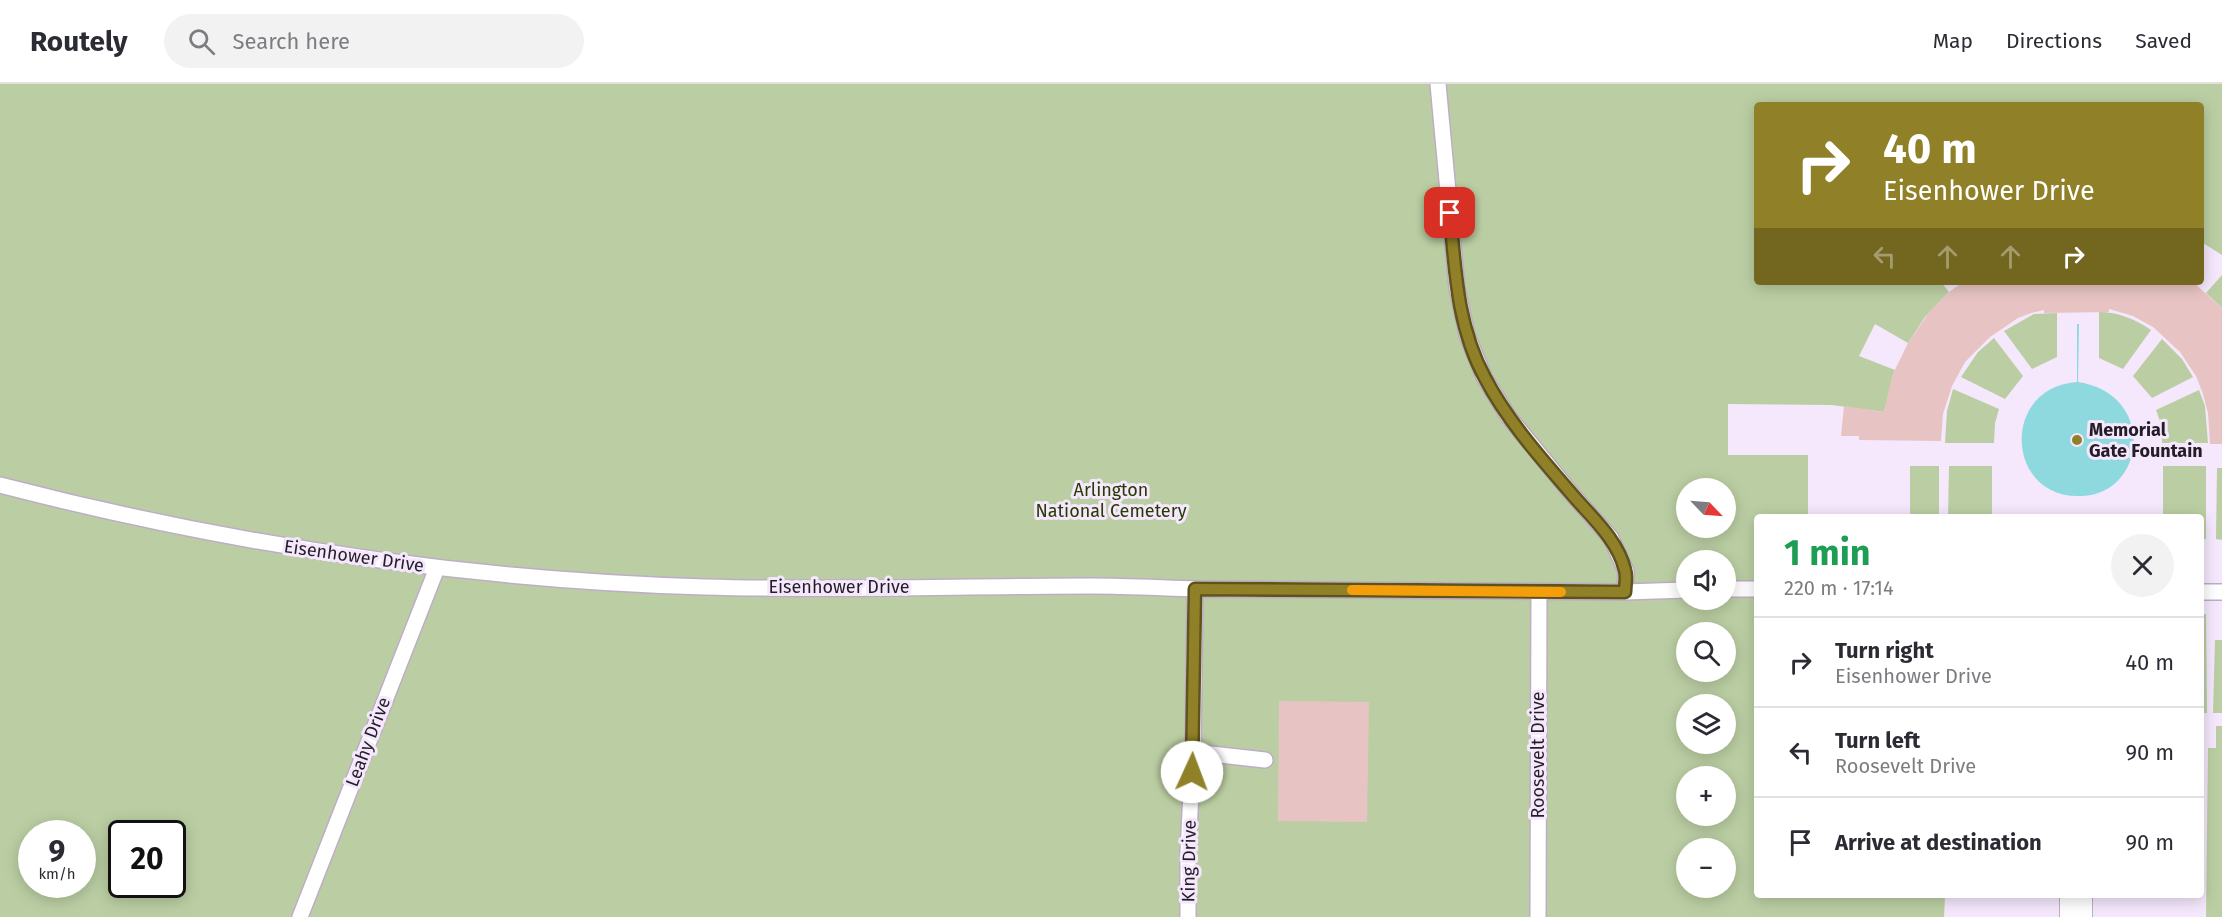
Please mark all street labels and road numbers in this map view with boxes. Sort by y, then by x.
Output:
street label: Eisenhower Drive [283,535,425,577]
street label: Eisenhower Drive [768,576,910,598]
street label: Roosevelt Drive [1527,691,1549,819]
street label: Leahy Drive [341,694,395,790]
street label: King Drive [1177,820,1201,902]

